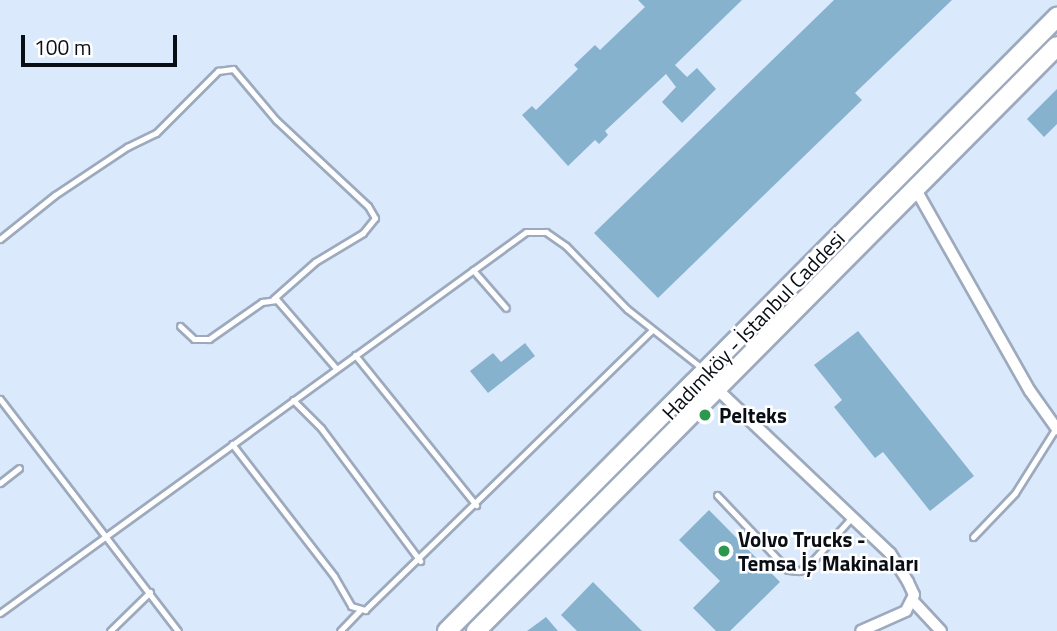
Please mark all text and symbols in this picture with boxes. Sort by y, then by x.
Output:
scale bar [24,21,180,65]
text: 100 m [34,31,91,63]
street label: Hadımköy - İstanbul Caddesi [656,226,850,424]
place label: Pelteks [719,402,787,428]
marker: Pelteks [697,407,713,423]
place label: Volvo Trucks - Temsa İş Makinaları [738,526,919,576]
marker: Volvo Trucks - Temsa İş Makinaları [716,543,732,559]

